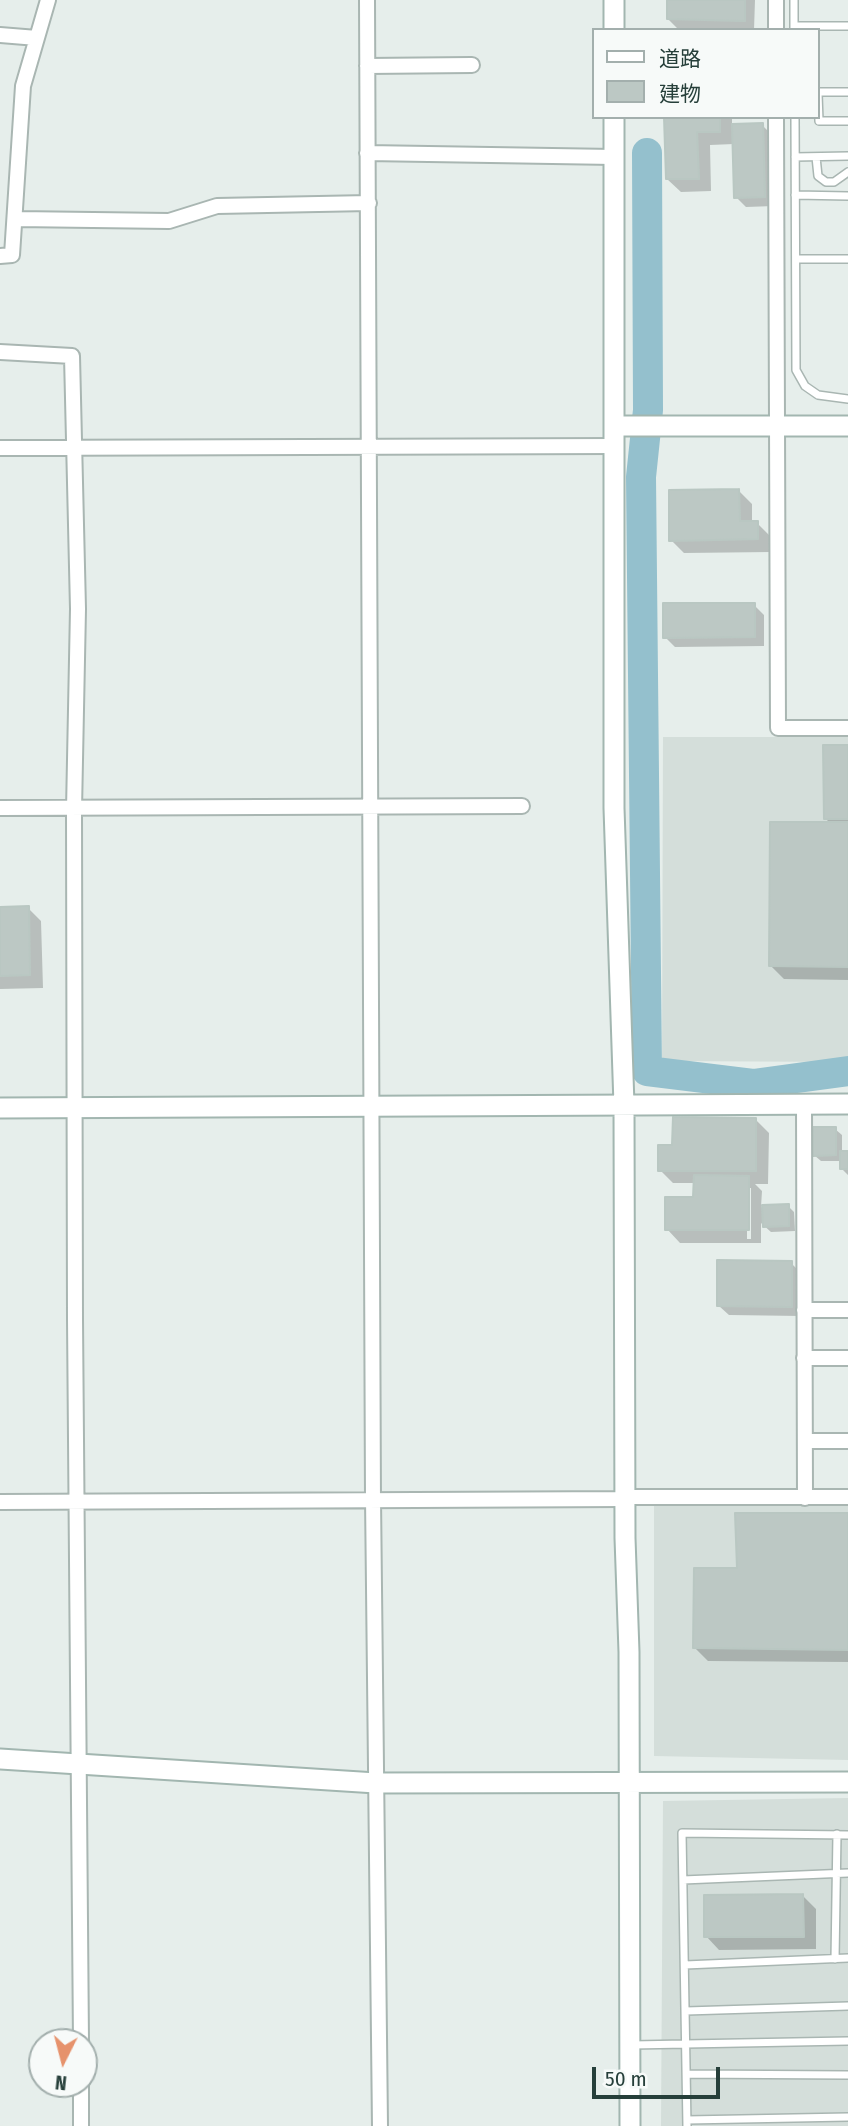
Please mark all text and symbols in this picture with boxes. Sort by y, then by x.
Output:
legend [592,28,820,119]
text: 道路 [659,46,701,72]
text: 建物 [659,81,701,107]
north arrow [28,2028,98,2098]
scale bar [596,2052,724,2096]
text: 50 m [605,2066,647,2092]
text: N [54,2070,68,2094]

